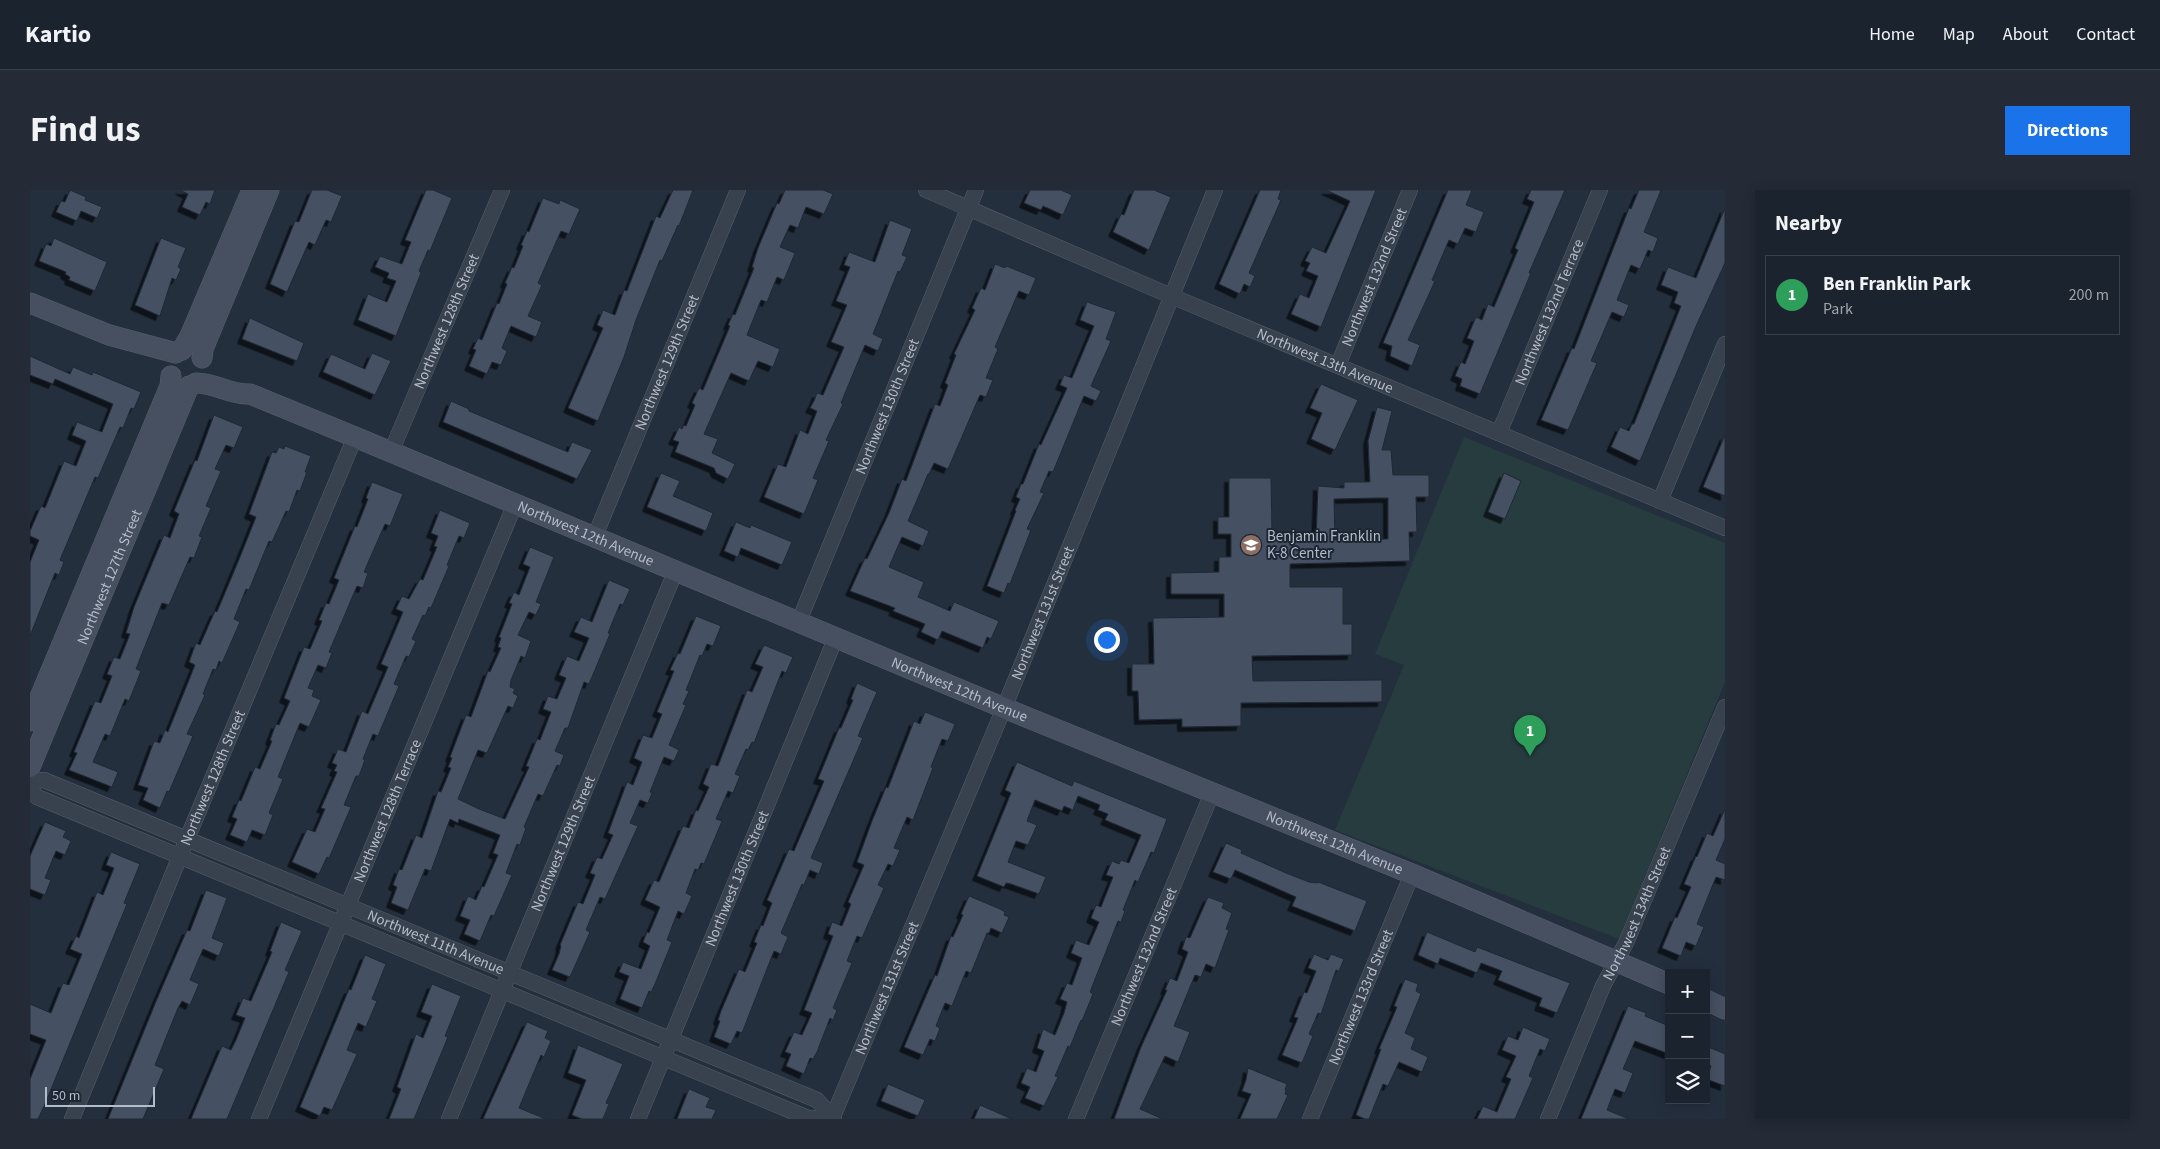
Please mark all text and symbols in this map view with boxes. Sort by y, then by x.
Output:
text: Kartio [25,17,91,52]
text: Home [1869,22,1915,47]
text: Map [1943,22,1975,47]
text: About [2003,22,2048,47]
text: Contact [2076,22,2135,47]
text: Find us [30,105,140,155]
button: Directions [2005,106,2130,155]
street label: Northwest 132nd Street [1337,205,1413,350]
text: Nearby [1775,208,1842,238]
street label: Northwest 132nd Terrace [1510,236,1590,389]
street label: Northwest 128th Street [409,251,485,392]
text: Ben Franklin Park [1823,271,1971,298]
text: 1 [1788,284,1796,306]
text: 200 m [2069,284,2109,306]
street label: Northwest 129th Street [630,291,705,433]
text: Park [1823,298,1853,320]
street label: Northwest 13th Avenue [1253,323,1396,399]
street label: Northwest 130th Street [850,336,925,478]
street label: Northwest 12th Avenue [514,496,657,572]
street label: Northwest 127th Street [72,506,147,648]
place label: Benjamin Franklin K-8 Center [1267,526,1381,564]
school or university icon: Benjamin Franklin K-8 Center [1239,533,1263,557]
street label: Northwest 131st Street [1006,543,1080,683]
your location [1094,627,1120,653]
street label: Northwest 12th Avenue [888,652,1031,728]
street label: Northwest 128th Street [175,707,251,849]
pin: 1 [1514,715,1546,756]
street label: Northwest 128th Terrace [349,736,427,886]
street label: Northwest 129th Street [526,773,601,915]
street label: Northwest 12th Avenue [1263,806,1406,880]
street label: Northwest 130th Street [700,808,774,950]
street label: Northwest 134th Street [1598,843,1676,984]
street label: Northwest 132nd Street [1106,884,1182,1029]
street label: Northwest 11th Avenue [364,905,507,980]
street label: Northwest 131st Street [850,918,925,1058]
street label: Northwest 133rd Street [1324,926,1399,1068]
map controls [1665,969,1710,1104]
button: + [1665,969,1710,1014]
button: − [1665,1014,1710,1059]
button: layers [1665,1059,1710,1104]
scale bar [45,1084,155,1107]
text: 50 m [52,1086,80,1106]

